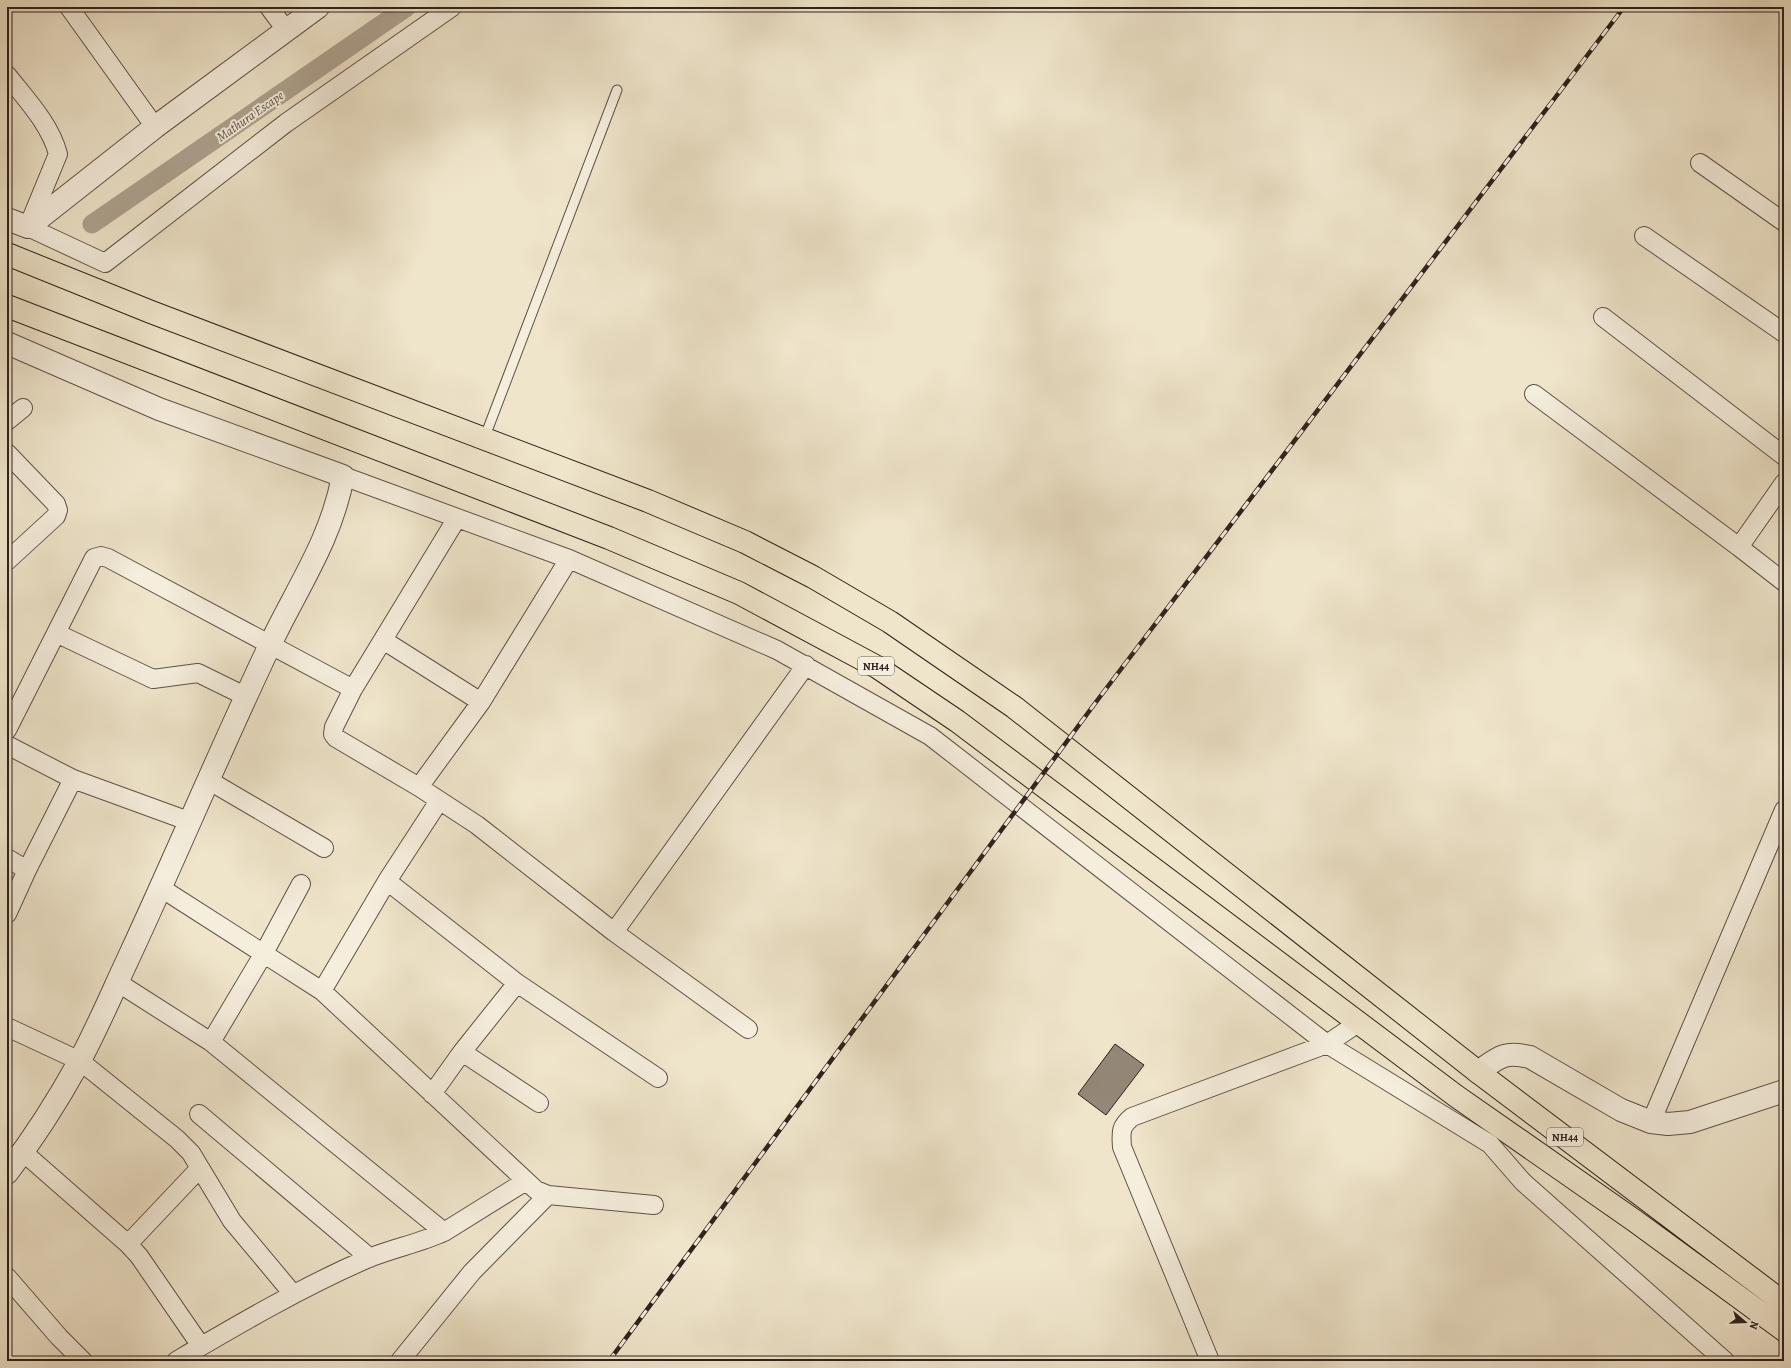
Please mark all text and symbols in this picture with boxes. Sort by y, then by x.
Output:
water label: Mathura Escape [213,86,287,145]
road number: NH44 [858,657,894,675]
road number: NH44 [1547,1128,1583,1146]
north arrow [1725,1302,1765,1342]
text: N [1746,1319,1762,1331]

